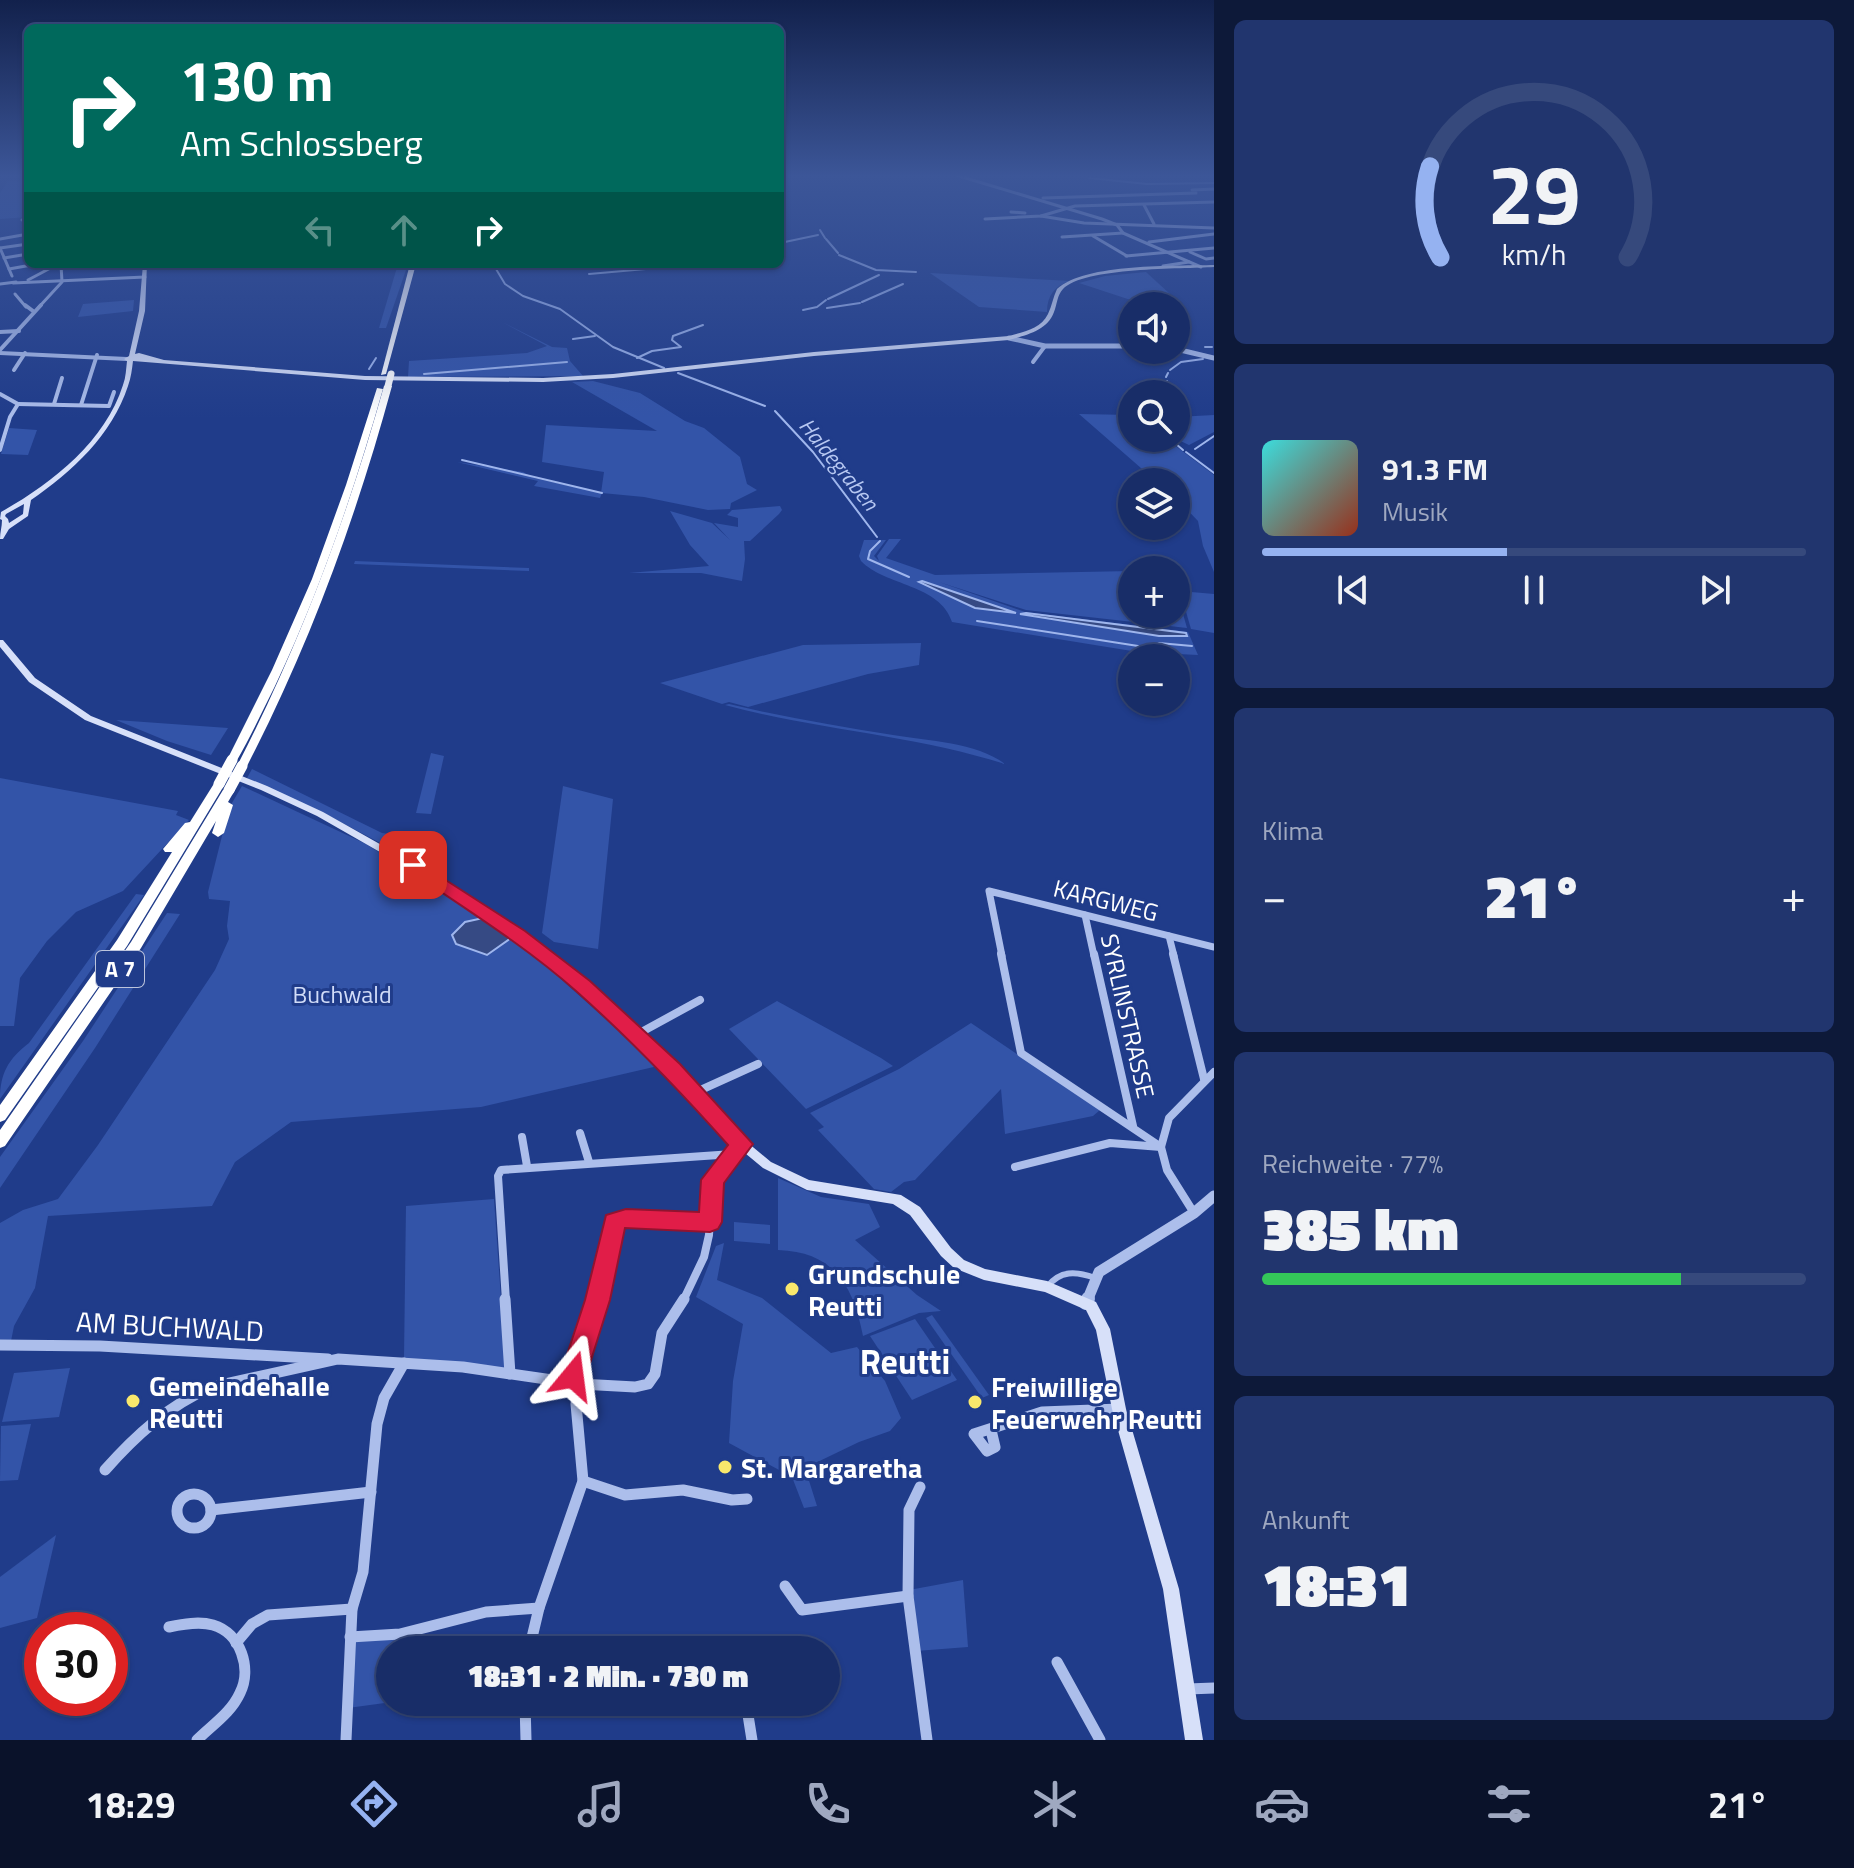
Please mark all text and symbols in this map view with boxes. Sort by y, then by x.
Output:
text: 130 m [180,38,333,123]
icon: right [48,56,152,160]
text: Am Schlossberg [180,115,423,170]
text: 29 [1487,130,1581,256]
icon: left [298,208,342,252]
icon: ahead [382,208,426,252]
icon: right [466,208,510,252]
text: km/h [1502,233,1566,276]
map controls [1118,292,1190,716]
button: sound [1118,292,1190,364]
button: search [1118,380,1190,452]
water label: Haldegraben [791,410,888,518]
text: 91.3 FM [1382,446,1488,492]
button: layers [1118,468,1190,540]
text: Musik [1382,492,1448,531]
button: + [1118,556,1190,628]
icon: previous [1331,568,1375,612]
icon: pause [1512,568,1556,612]
icon: next [1693,568,1737,612]
button: − [1118,644,1190,716]
text: Klima [1262,811,1323,850]
pin [379,831,447,899]
icon: arrive [391,843,435,887]
text: 21° [1485,850,1584,941]
text: − [1262,862,1287,929]
text: + [1781,862,1806,929]
street label: KARGWEG [1050,870,1162,930]
street label: SYRLINSTRASSE [1092,930,1164,1102]
road number: A 7 [96,951,144,987]
park label: Buchwald [292,976,392,1012]
text: Reichweite · 77% [1262,1144,1443,1183]
text: 385 km [1262,1182,1459,1273]
place label: Grundschule Reutti [808,1252,960,1327]
marker: Grundschule Reutti [783,1280,801,1298]
street label: AM BUCHWALD [75,1300,265,1352]
position arrow [531,1334,615,1418]
district label: Reutti [860,1335,950,1387]
place label: Gemeindehalle Reutti [149,1364,330,1439]
place label: Freiwillige Feuerwehr Reutti [991,1365,1202,1440]
marker: Gemeindehalle Reutti [124,1392,142,1410]
marker: Freiwillige Feuerwehr Reutti [966,1393,984,1411]
place label: St. Margaretha [741,1446,922,1489]
marker: St. Margaretha [716,1458,734,1476]
text: Ankunft [1262,1500,1349,1539]
text: 18:31 [1262,1538,1411,1629]
speed limit sign: 30 [24,1612,128,1716]
text: 18:31 · 2 Min. · 730 m [468,1653,748,1699]
icon: directions [346,1776,402,1832]
icon: music [573,1776,629,1832]
icon: phone [800,1776,856,1832]
icon: climate [1027,1776,1083,1832]
icon: car [1254,1776,1310,1832]
icon: filters [1481,1776,1537,1832]
text: 18:29 [85,1777,175,1832]
text: 21° [1708,1777,1768,1832]

